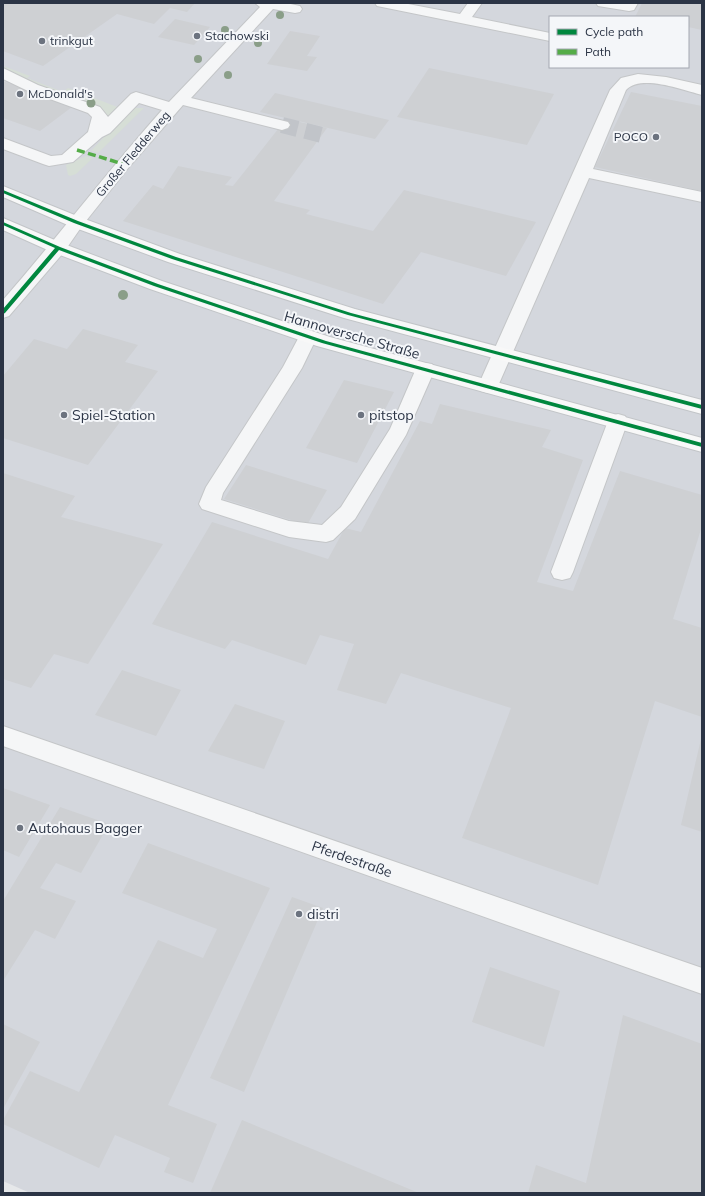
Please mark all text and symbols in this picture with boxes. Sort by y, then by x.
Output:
legend [549,16,689,68]
text: Cycle path [585,24,643,39]
place label: Stachowski [205,28,269,43]
marker: Stachowski [192,31,202,41]
place label: trinkgut [50,33,93,48]
marker: trinkgut [37,36,47,46]
text: Path [585,44,611,59]
place label: McDonald's [28,86,93,101]
marker: McDonald's [15,89,25,99]
street label: Großer Fledderweg [92,108,173,200]
place label: POCO [614,129,648,144]
marker: POCO [651,132,661,142]
street label: Hannoversche Straße [282,307,422,363]
place label: Spiel-Station [72,406,156,424]
place label: pitstop [369,406,414,424]
marker: Spiel-Station [59,410,69,420]
marker: pitstop [356,410,366,420]
place label: Autohaus Bagger [28,819,143,837]
marker: Autohaus Bagger [15,823,25,833]
street label: Pferdestraße [309,837,395,881]
place label: distri [307,905,339,923]
marker: distri [294,909,304,919]

